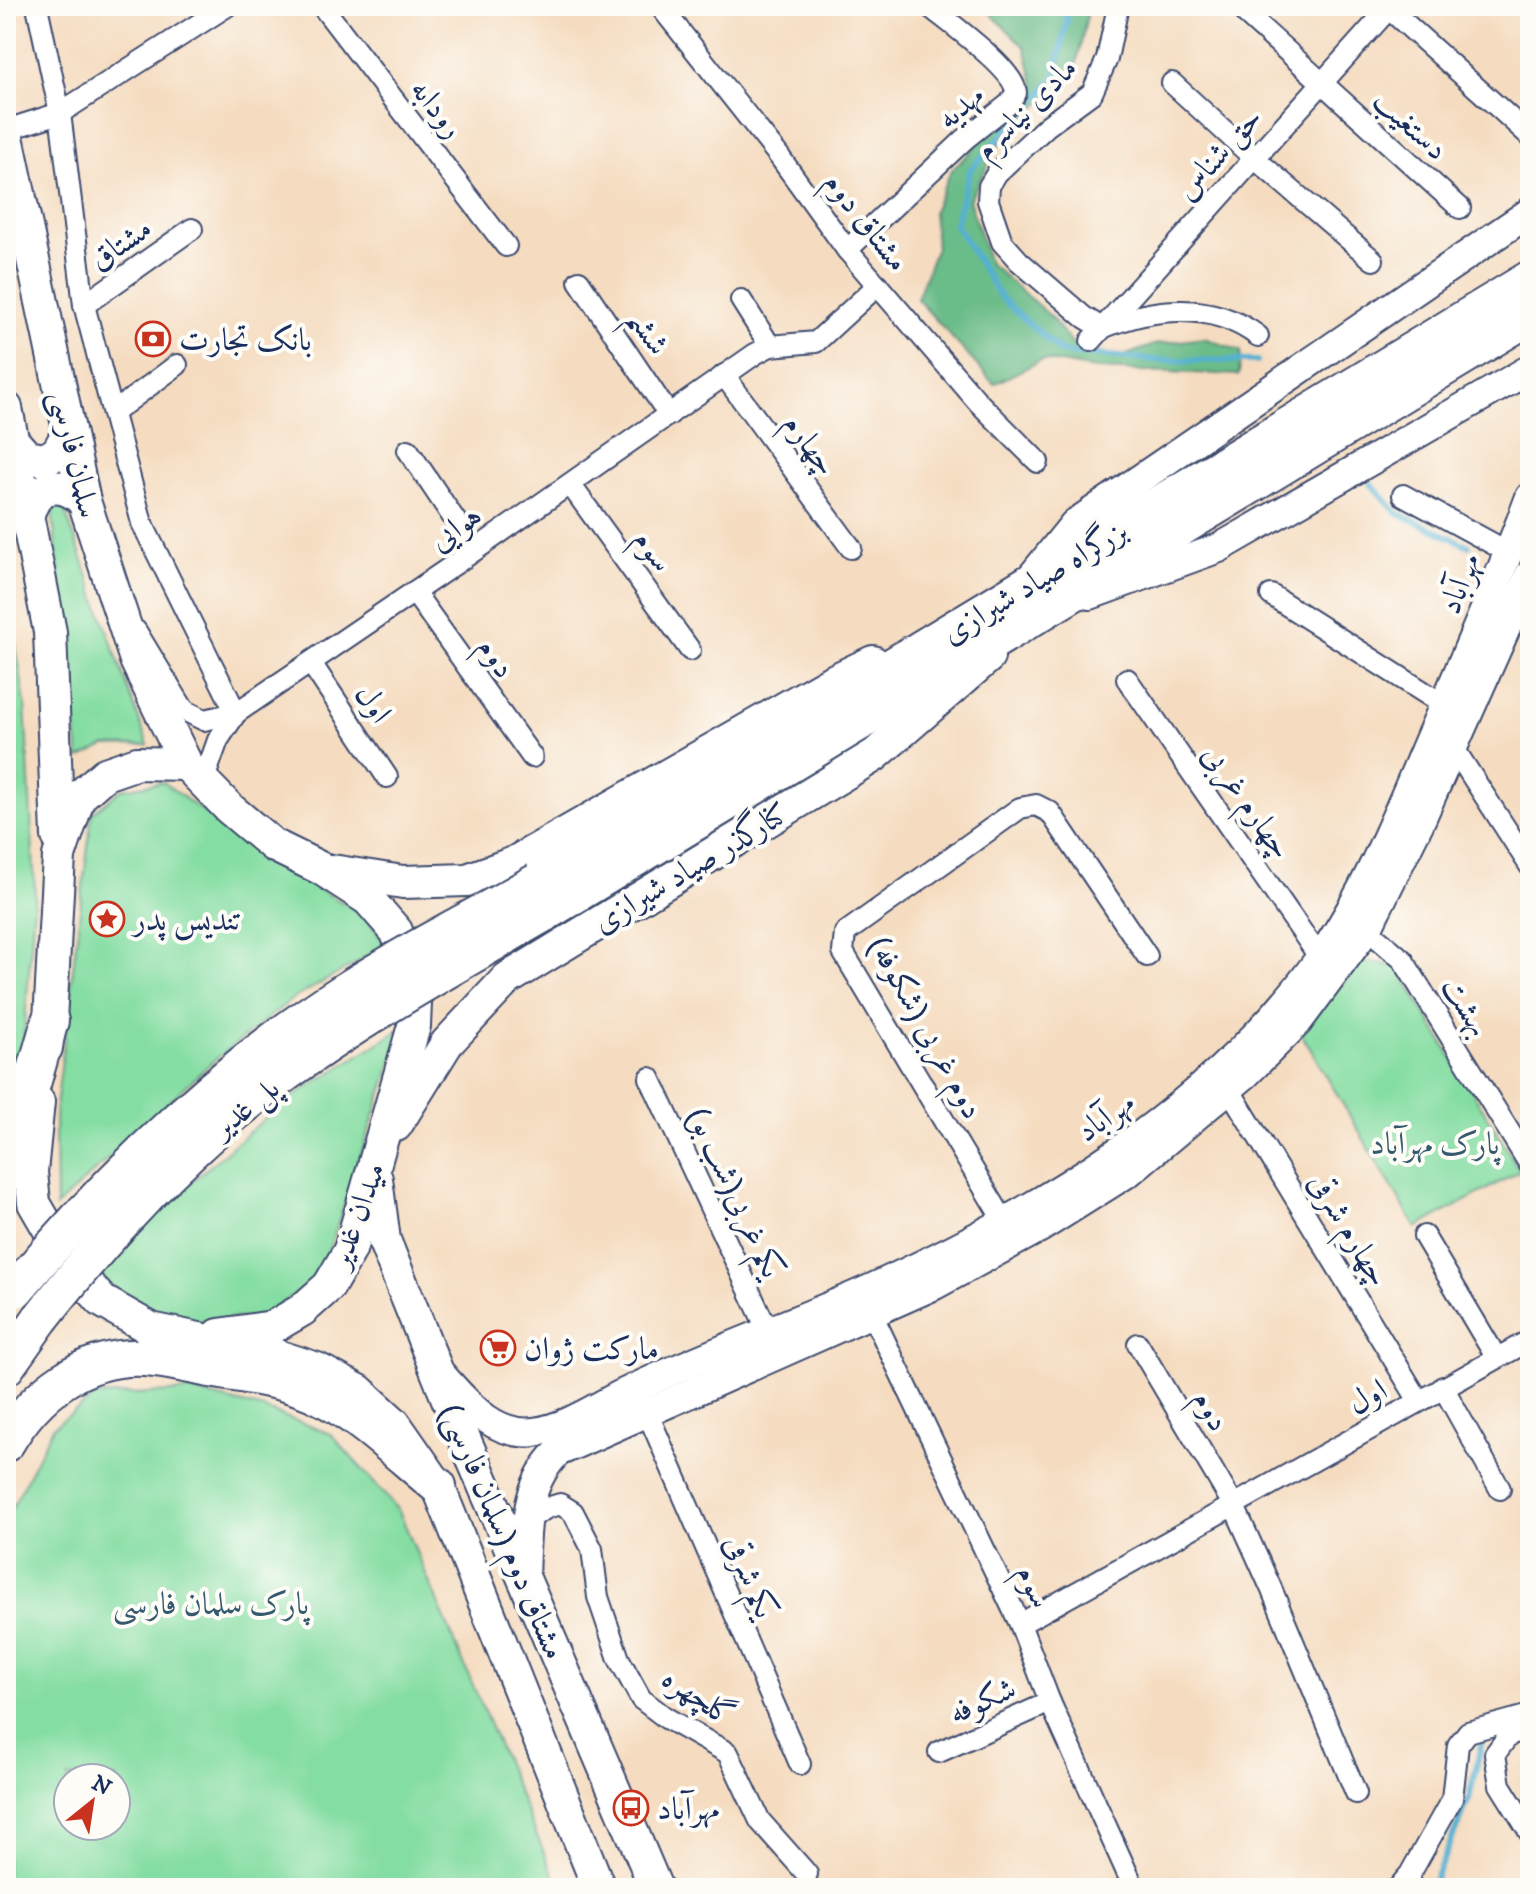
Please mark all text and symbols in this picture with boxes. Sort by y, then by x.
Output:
street label: مادی نیاسرم [966,49,1091,174]
street label: رودابه [401,71,472,147]
street label: مهدیه [929,76,993,139]
street label: دستغیب [1364,81,1456,170]
street label: حق شناس [1167,99,1272,209]
street label: مشتاق دوم [809,164,917,284]
street label: مشتاق [82,209,160,280]
street label: ششم [609,301,677,369]
bank icon: بانک تجارت [134,320,172,358]
place label: بانک تجارت [179,321,312,361]
street label: سلمان فارسی [39,387,108,522]
street label: چهارم [768,406,846,488]
street label: هوایی [422,496,491,561]
street label: بزرگراه صیاد شیرازی [933,509,1136,654]
street label: سوم [619,522,681,584]
street label: مهرآباد [1430,547,1491,620]
street label: دوم [462,630,524,690]
street label: اول [345,677,400,731]
street label: چهارم غربی [1187,737,1300,871]
street label: کنارگذر صیاد شیرازی [584,791,796,943]
place icon: تندیس پدر [88,900,126,938]
place label: تندیس پدر [130,901,242,941]
street label: دوم غربی (شکوفه) [853,929,992,1129]
street label: بهشت [1432,970,1499,1045]
street label: پل غدیر [202,1068,291,1151]
street label: مهرآباد [1068,1082,1143,1152]
street label: یکم غربی(شب بو) [670,1101,792,1290]
park label: پارک مهرآباد [1370,1124,1502,1166]
street label: میدان غدیر [319,1157,396,1277]
street label: چهارم شرقی [1293,1166,1398,1298]
supermarket icon: مارکت ژوان [479,1329,517,1367]
place label: مارکت ژوان [524,1330,659,1370]
street label: اول [1341,1371,1395,1425]
street label: دوم [1177,1383,1238,1442]
street label: مشتاق دوم (سلمان فارسی) [425,1398,574,1668]
street label: یکم شرقی [706,1529,785,1629]
street label: سوم [1000,1559,1061,1618]
park label: پارک سلمان فارسی [113,1585,311,1626]
street label: گلچهره [654,1658,743,1737]
street label: شکوفه [943,1669,1023,1734]
north arrow [52,1762,132,1842]
text: N [87,1770,116,1802]
bus stop icon: مهرآباد [612,1789,650,1827]
place label: مهرآباد [657,1789,720,1830]

